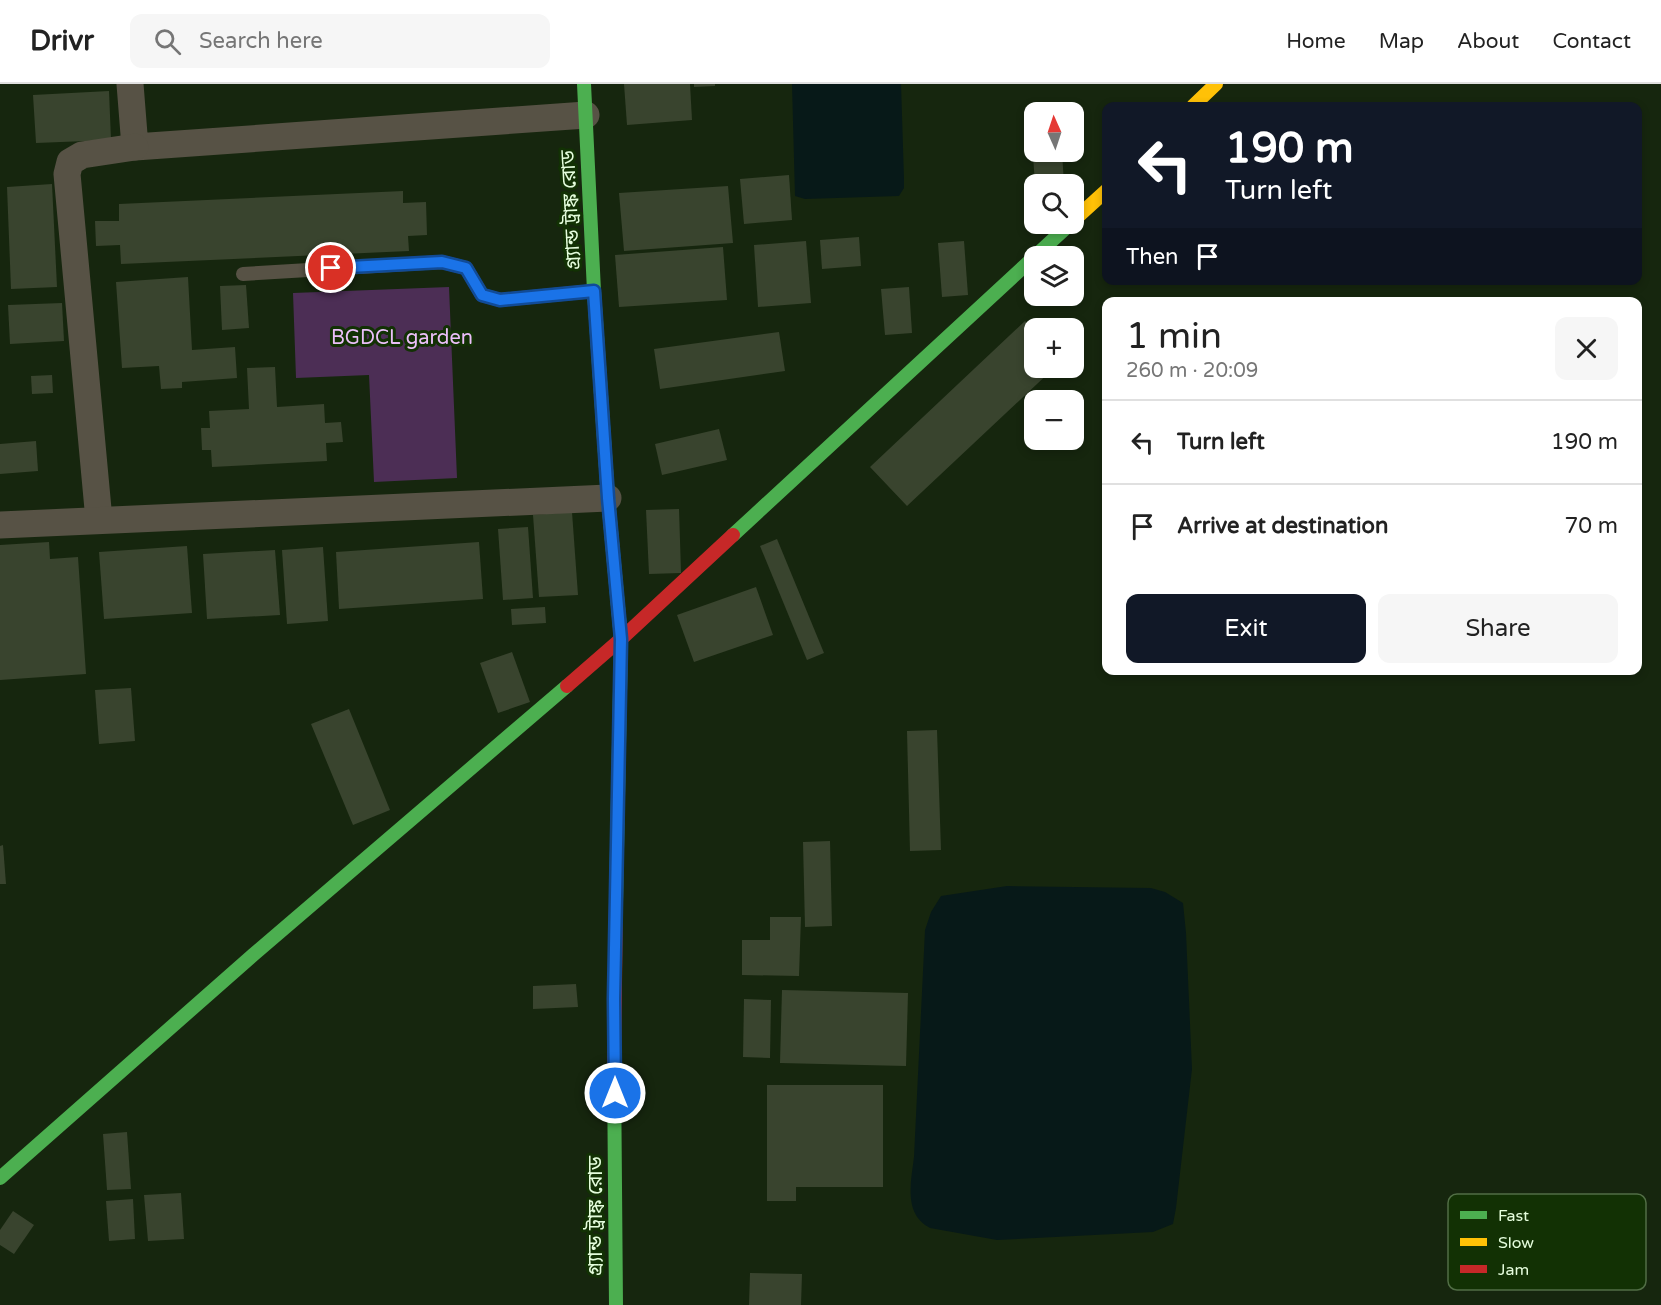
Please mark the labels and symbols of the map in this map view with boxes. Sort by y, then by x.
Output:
north arrow [1024,102,1084,162]
street label: গ্র্যান্ড ট্রাঙ্ক রোড [555,149,586,271]
pin [305,242,356,293]
park label: BGDCL garden [331,326,473,350]
position arrow [583,1061,647,1125]
street label: গ্র্যান্ড ট্রাঙ্ক রোড [583,1155,608,1276]
legend [1448,1194,1646,1290]
text: Fast [1498,1206,1529,1226]
text: Slow [1498,1233,1534,1253]
text: Jam [1498,1260,1529,1280]

